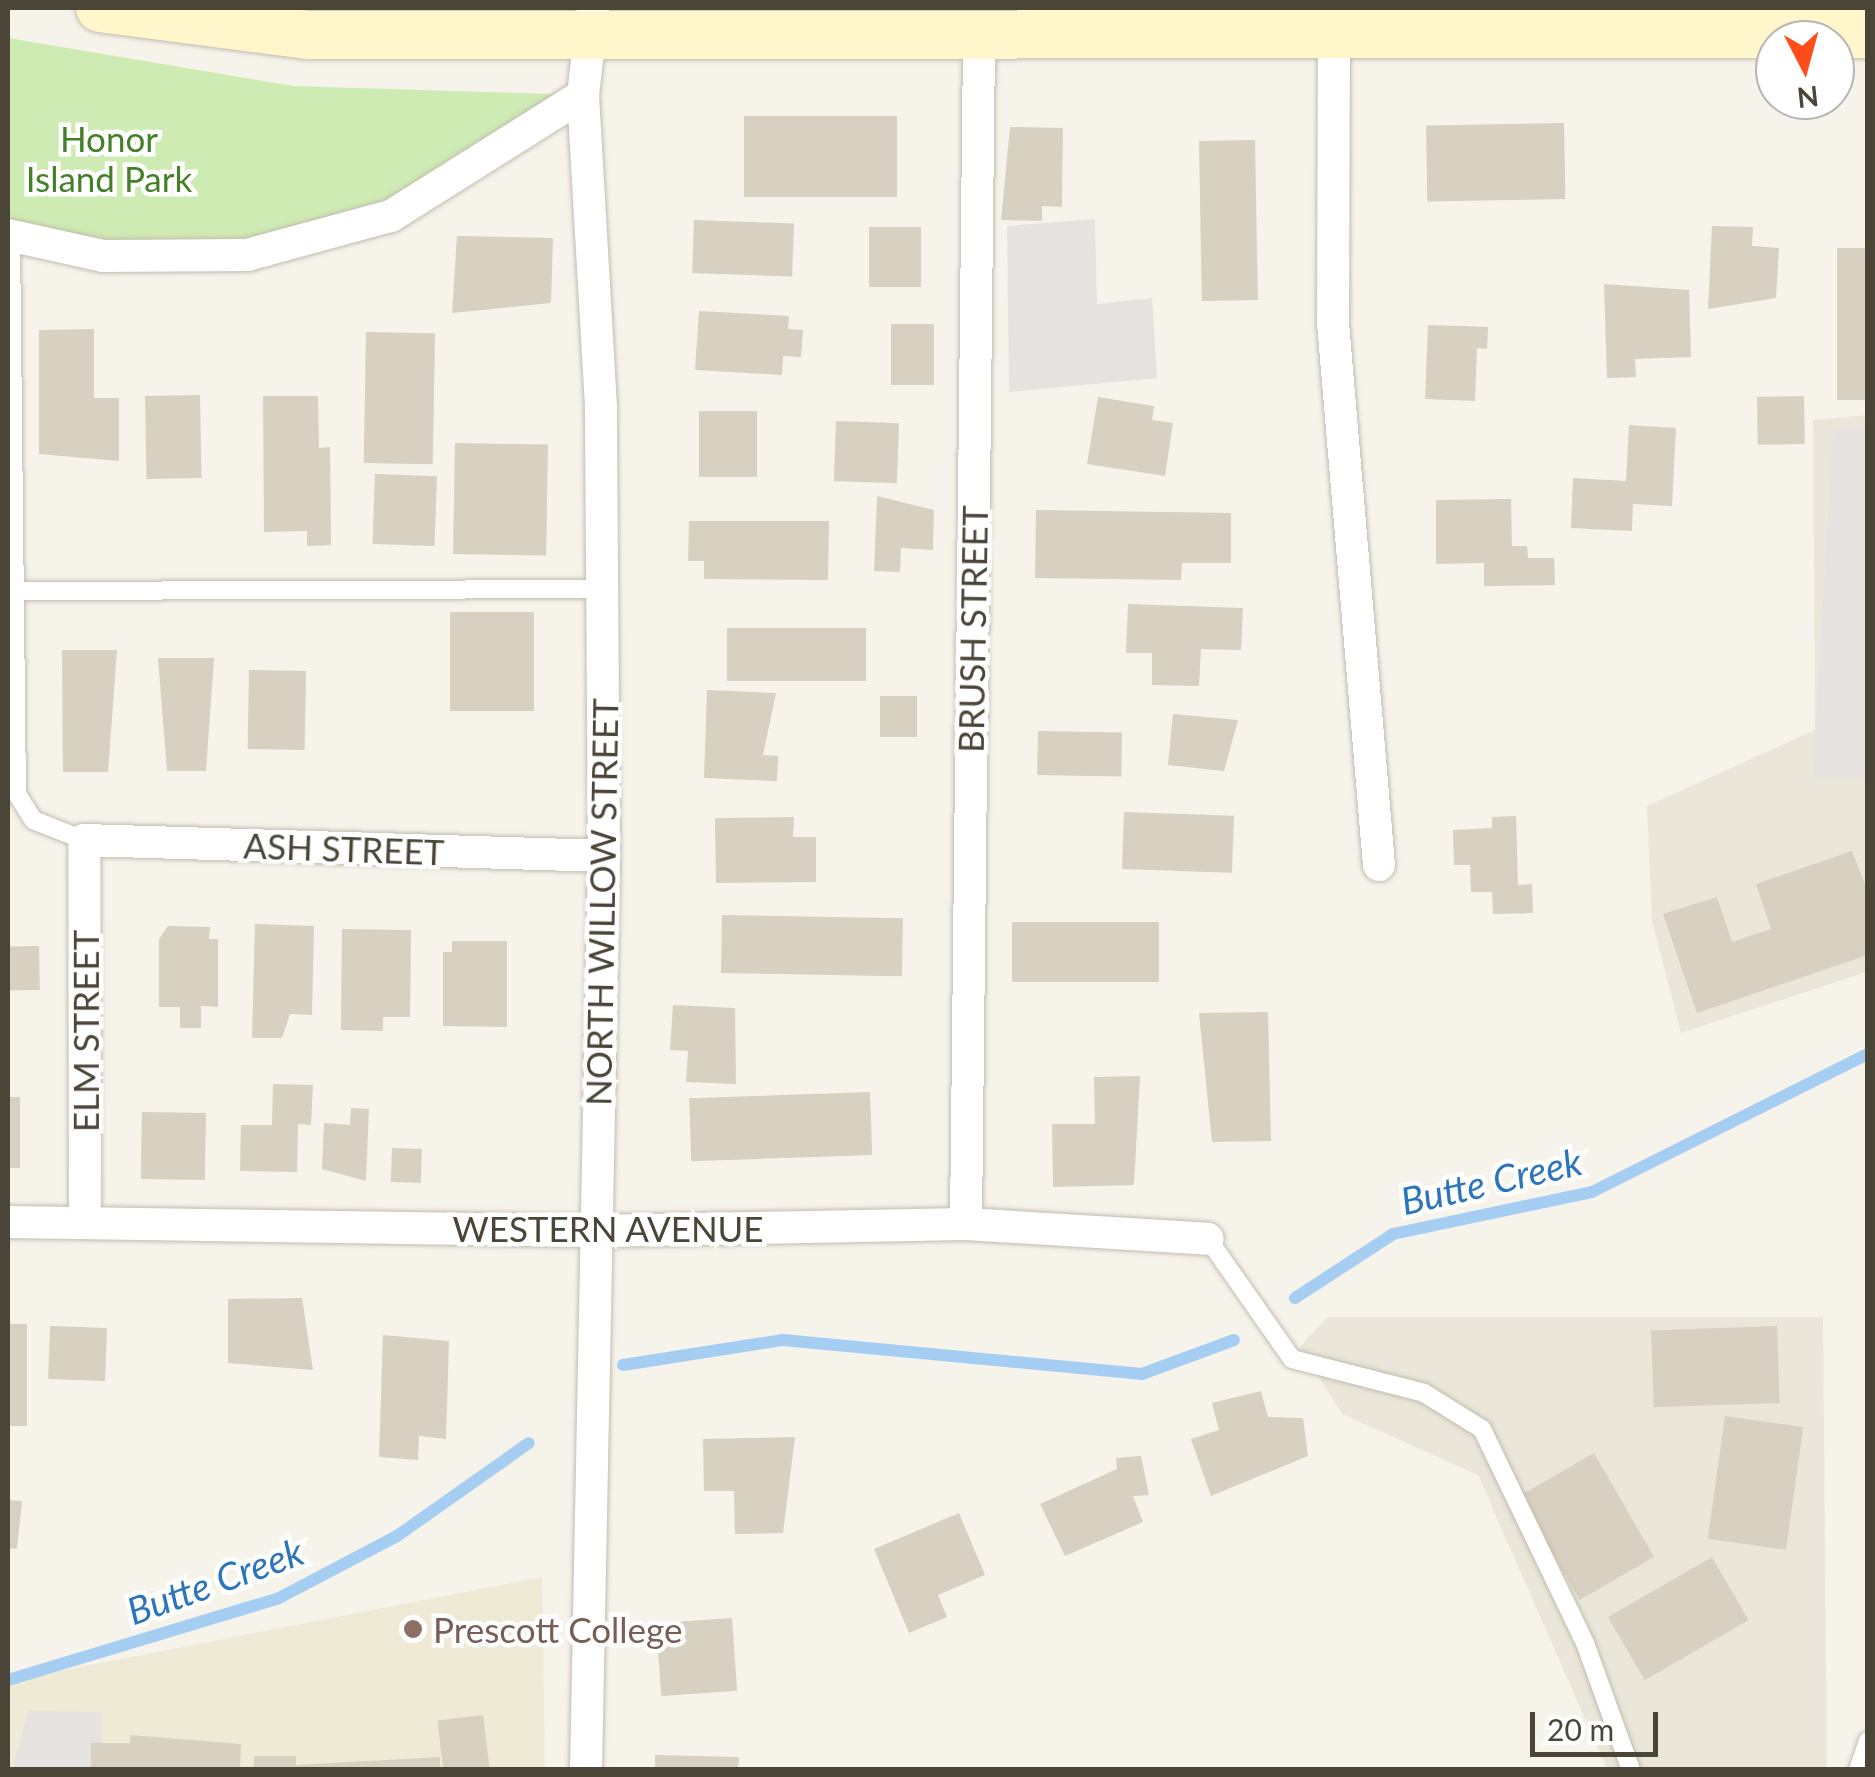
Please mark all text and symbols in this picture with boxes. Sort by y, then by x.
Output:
north arrow [1755,20,1855,120]
text: N [1795,80,1820,116]
park label: Honor Island Park [26,117,192,199]
street label: BRUSH STREET [949,505,995,753]
street label: NORTH WILLOW STREET [576,697,626,1107]
street label: ASH STREET [243,824,445,872]
street label: ELM STREET [64,930,106,1132]
water label: Butte Creek [1396,1138,1586,1224]
street label: WESTERN AVENUE [452,1207,764,1249]
water label: Butte Creek [121,1528,309,1634]
place label: Prescott College [433,1608,682,1650]
marker: Prescott College [402,1618,424,1640]
scale bar [1535,1692,1662,1754]
text: 20 m [1547,1711,1614,1747]

